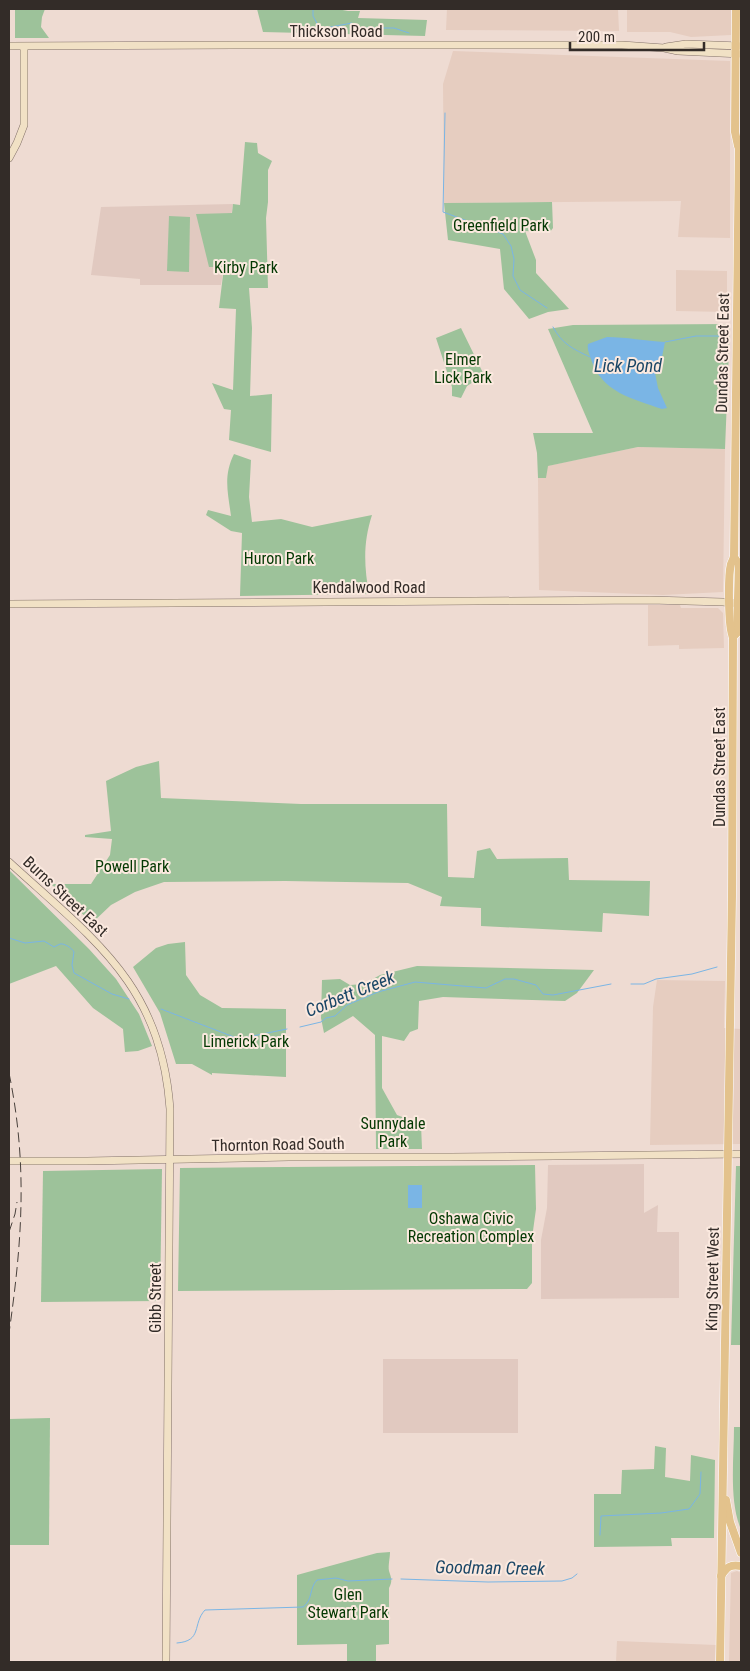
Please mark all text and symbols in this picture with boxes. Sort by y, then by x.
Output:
scale bar [570,20,704,52]
street label: Thickson Road [289,22,383,41]
text: 200 m [578,28,615,46]
park label: Greenfield Park [453,216,550,235]
park label: Kirby Park [214,258,279,277]
street label: Dundas Street East [712,293,733,413]
park label: Elmer Lick Park [434,350,493,387]
water label: Lick Pond [594,355,662,376]
park label: Huron Park [244,549,315,568]
street label: Kendalwood Road [312,578,426,597]
street label: Dundas Street East [710,707,729,827]
street label: Burns Street East [19,852,112,941]
park label: Powell Park [95,857,170,876]
water label: Corbett Creek [302,966,399,1021]
park label: Limerick Park [203,1032,290,1051]
park label: Sunnydale Park [361,1114,425,1151]
street label: Thornton Road South [211,1134,345,1155]
park label: Oshawa Civic Recreation Complex [408,1209,534,1246]
street label: King Street West [702,1226,723,1331]
street label: Gibb Street [146,1263,165,1333]
water label: Goodman Creek [435,1556,546,1579]
park label: Glen Stewart Park [308,1585,389,1622]

